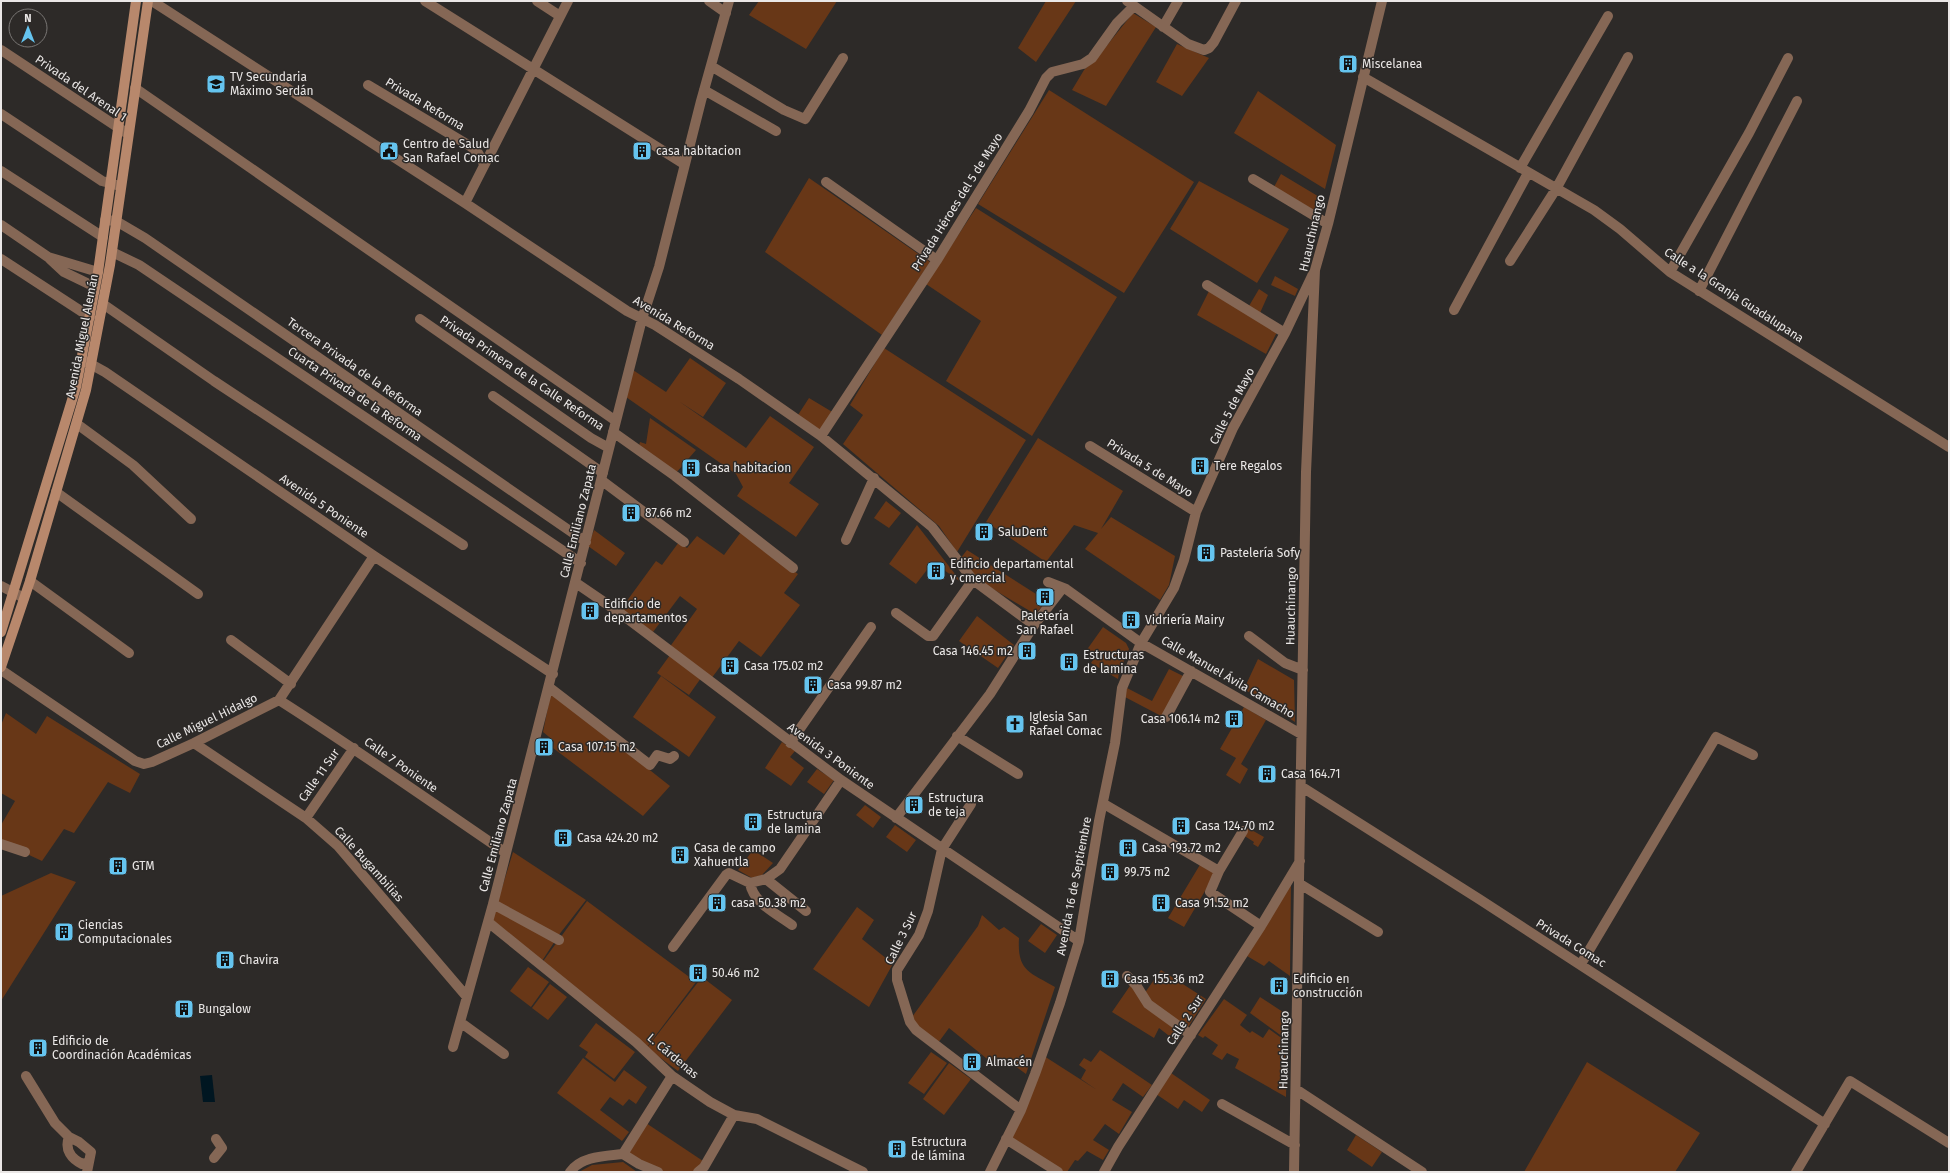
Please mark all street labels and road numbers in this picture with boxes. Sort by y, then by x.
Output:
street label: Privada del Arenal 1 [33,52,129,124]
street label: Privada Reforma [383,75,467,133]
street label: Privada Héroes del 5 de Mayo [909,130,1005,274]
street label: Huauchinango [1296,193,1328,273]
street label: Calle a la Granja Guadalupana [1662,245,1806,345]
street label: Avenida Miguel Alemán [63,273,101,399]
street label: Avenida Reforma [631,293,717,353]
street label: Privada Primera de la Calle Reforma [437,313,607,433]
street label: Tercera Privada de la Reforma [285,315,425,419]
street label: Cuarta Privada de la Reforma [285,344,425,444]
street label: Calle 5 de Mayo [1207,365,1257,447]
street label: Privada 5 de Mayo [1105,436,1195,500]
street label: Calle Emiliano Zapata [557,462,599,580]
street label: Avenida 5 Poniente [277,471,371,541]
street label: Huauchinango [1283,567,1299,645]
street label: Calle Manuel Ávila Camacho [1159,632,1298,721]
street label: Calle Miguel Hidalgo [154,690,260,752]
street label: Avenida 3 Poniente [785,720,877,792]
street label: Calle 7 Poniente [362,734,440,796]
street label: Calle 11 Sur [296,746,343,804]
street label: Calle Emiliano Zapata [476,777,520,893]
street label: Avenida 16 de Septiembre [1054,815,1094,957]
street label: Calle Bugambilias [332,824,407,905]
street label: Calle 3 Sur [882,909,920,967]
street label: Privada Comac [1533,916,1609,970]
street label: Calle 2 Sur [1164,992,1207,1048]
street label: Huauchinango [1276,1011,1292,1089]
street label: L. Cárdenas [645,1031,702,1082]

